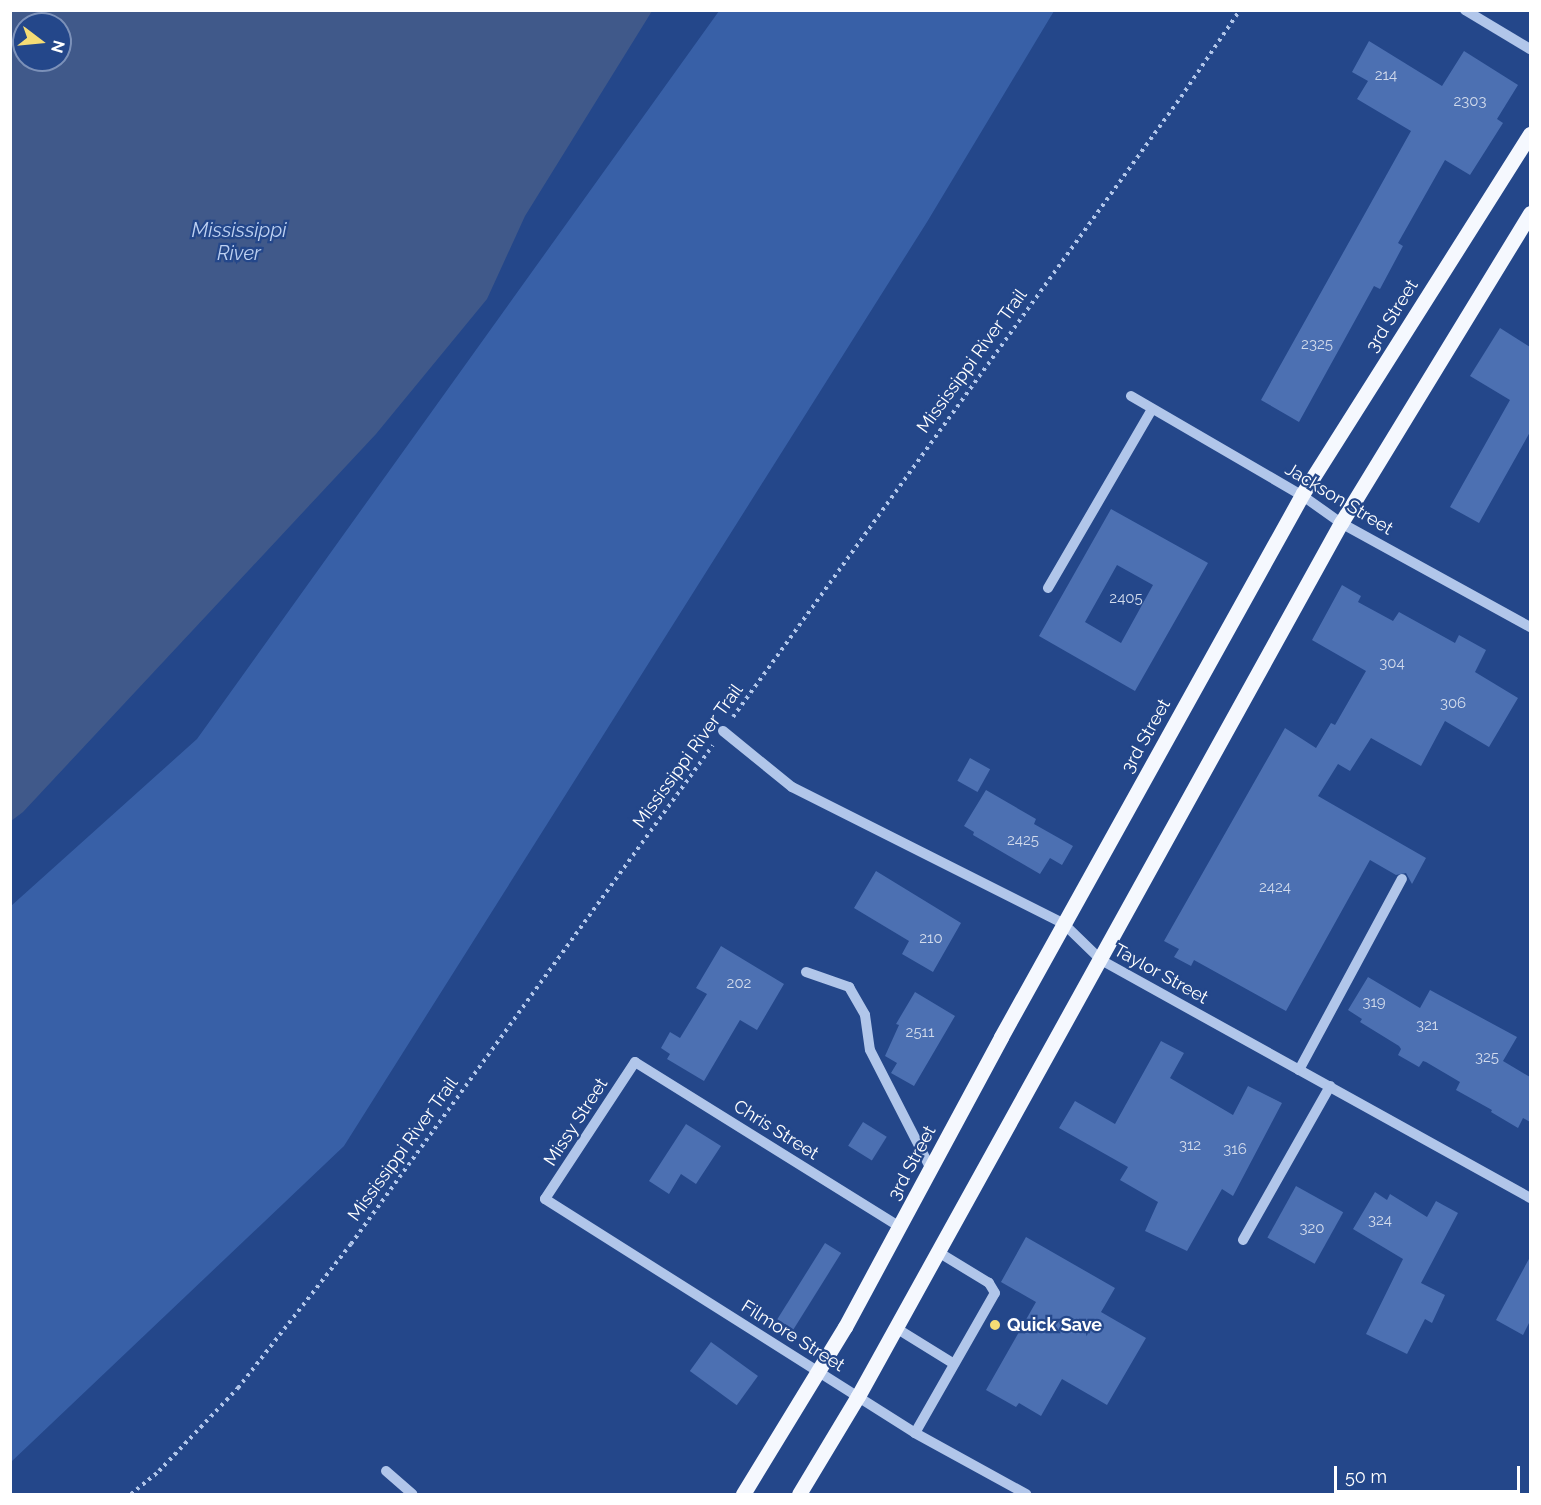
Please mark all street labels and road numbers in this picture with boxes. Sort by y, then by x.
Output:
street label: 3rd Street [1361,276,1423,356]
street label: Mississippi River Trail [912,284,1032,438]
street label: Jackson Street [1281,458,1397,540]
street label: Mississippi River Trail [628,679,748,833]
street label: 3rd Street [1117,695,1175,777]
street label: Taylor Street [1110,939,1212,1009]
street label: Mississippi River Trail [343,1072,463,1226]
street label: Missy Street [539,1074,613,1170]
street label: Chris Street [729,1095,823,1165]
street label: 3rd Street [883,1122,941,1204]
street label: Filmore Street [737,1296,849,1376]

